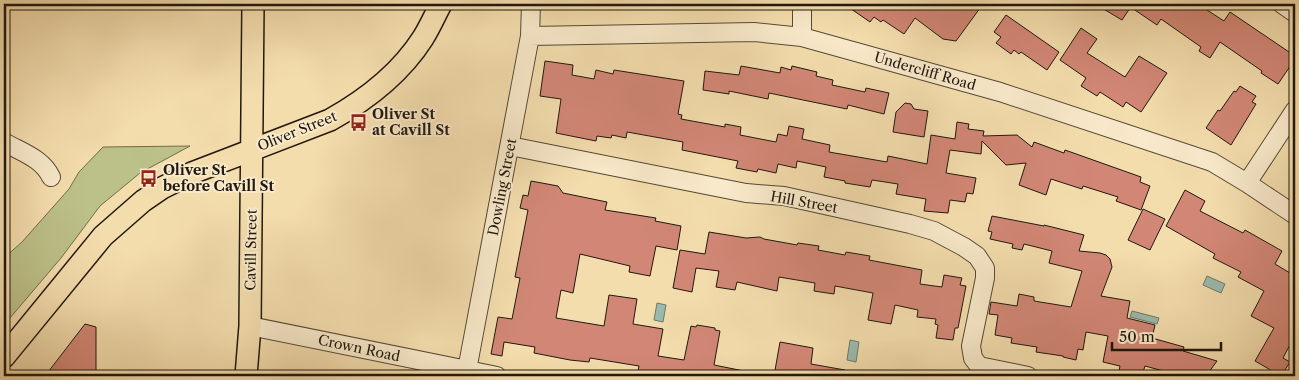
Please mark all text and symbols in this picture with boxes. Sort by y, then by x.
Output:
street label: Undercliff Road [872,48,978,94]
place label: Oliver St at Cavill St [372,105,450,139]
street label: Oliver Street [255,107,339,155]
bus stop icon: Oliver St at Cavill St [348,112,368,132]
street label: Dowling Street [484,137,520,237]
place label: Oliver St before Cavill St [162,161,275,195]
bus stop icon: Oliver St before Cavill St [139,168,159,188]
street label: Hill Street [769,187,839,217]
street label: Cavill Street [241,209,261,291]
scale bar [1112,320,1220,352]
text: 50 m [1119,327,1155,346]
street label: Crown Road [316,331,402,366]

